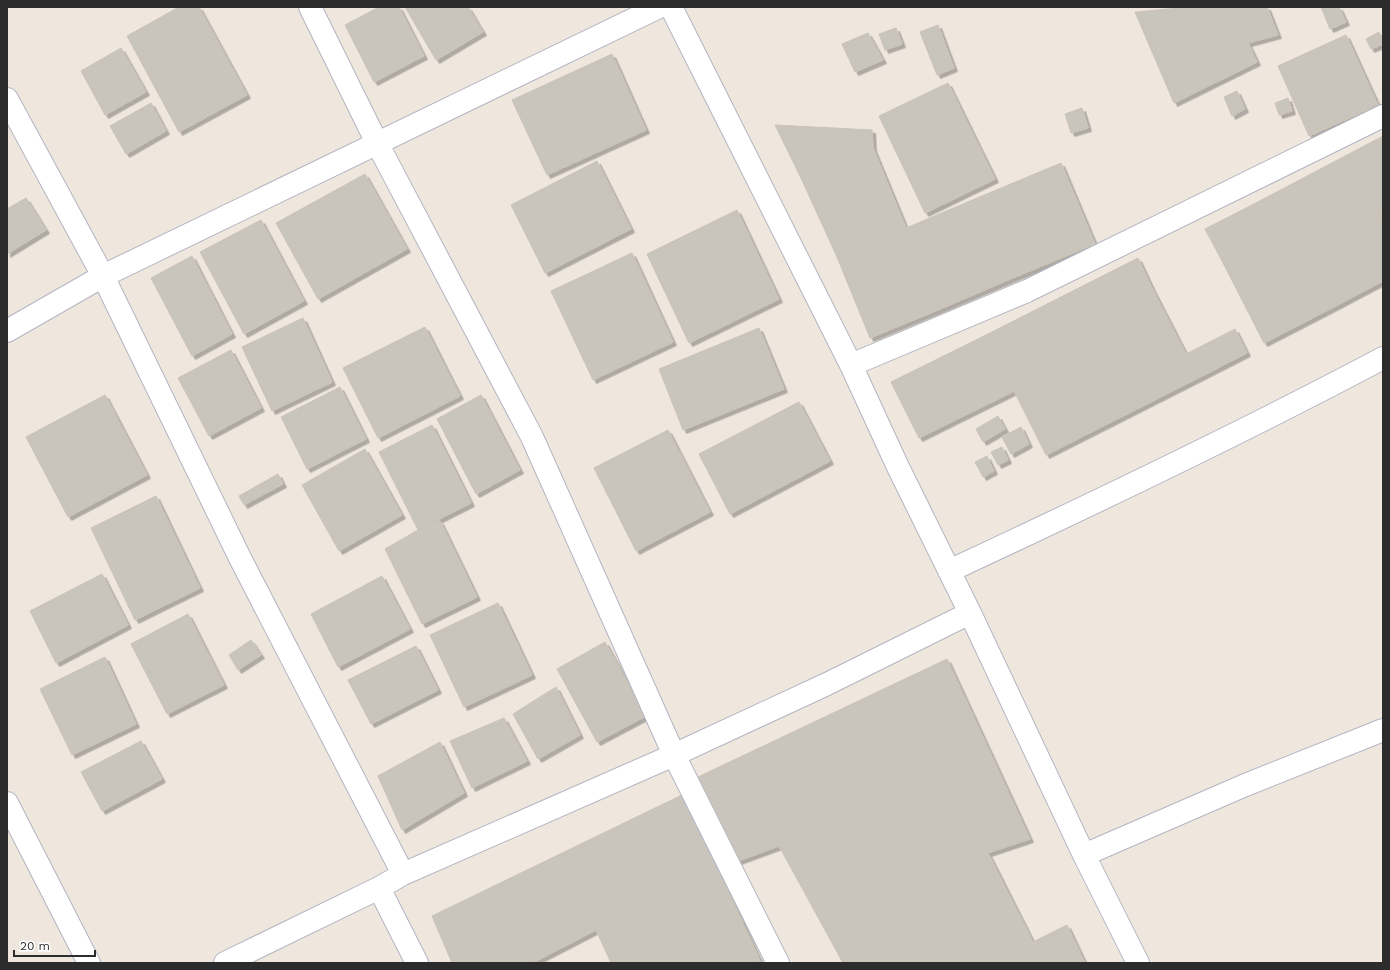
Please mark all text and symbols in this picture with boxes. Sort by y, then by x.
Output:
scale bar [14,932,95,958]
text: 20 m [20,939,50,953]

